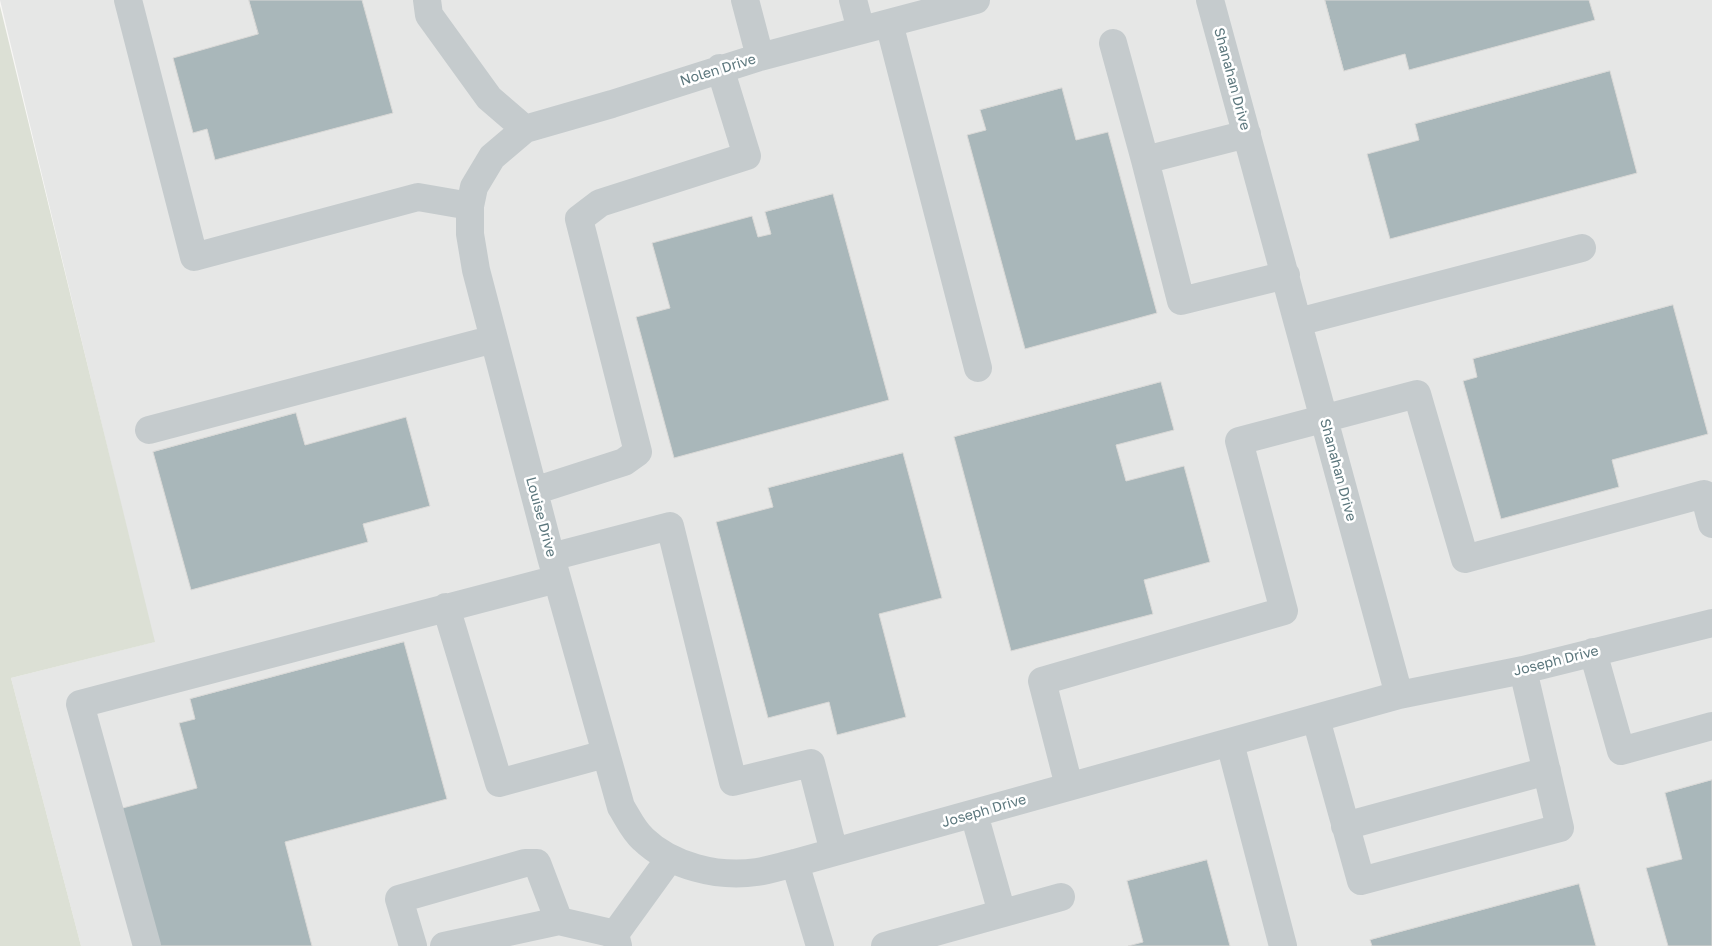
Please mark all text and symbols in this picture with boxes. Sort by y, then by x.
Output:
street label: Shanahan Drive [1210,26,1254,132]
street label: Nolen Drive [678,51,758,89]
street label: Shanahan Drive [1316,417,1360,523]
street label: Louise Drive [522,475,560,559]
street label: Joseph Drive [1512,642,1600,680]
street label: Joseph Drive [940,791,1028,831]

